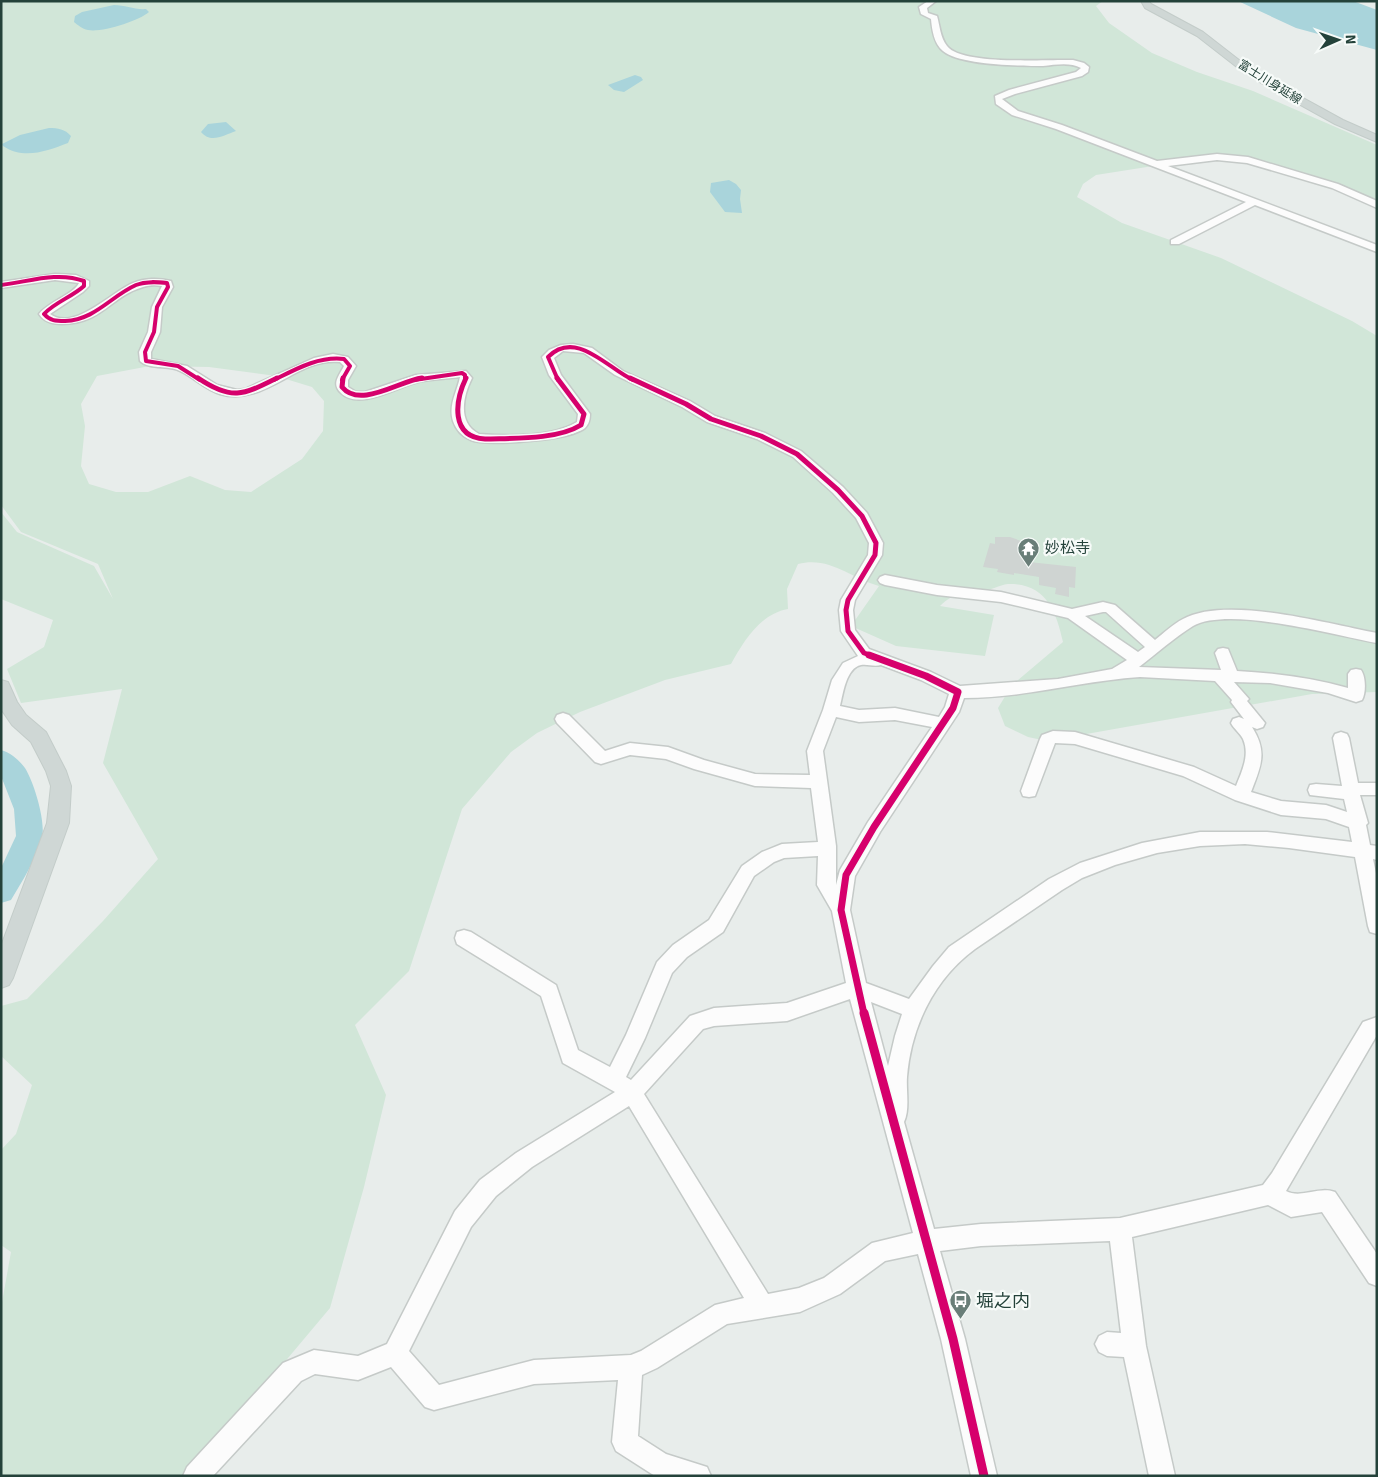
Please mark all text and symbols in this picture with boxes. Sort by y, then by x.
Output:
north arrow [1313,15,1363,65]
text: N [1342,34,1359,45]
street label: 富士川身延線 [1235,57,1304,108]
temple icon: 妙松寺 [1017,536,1041,567]
place label: 妙松寺 [1045,539,1090,557]
bus stop icon: 堀之内 [948,1289,972,1320]
place label: 堀之内 [976,1290,1030,1312]

